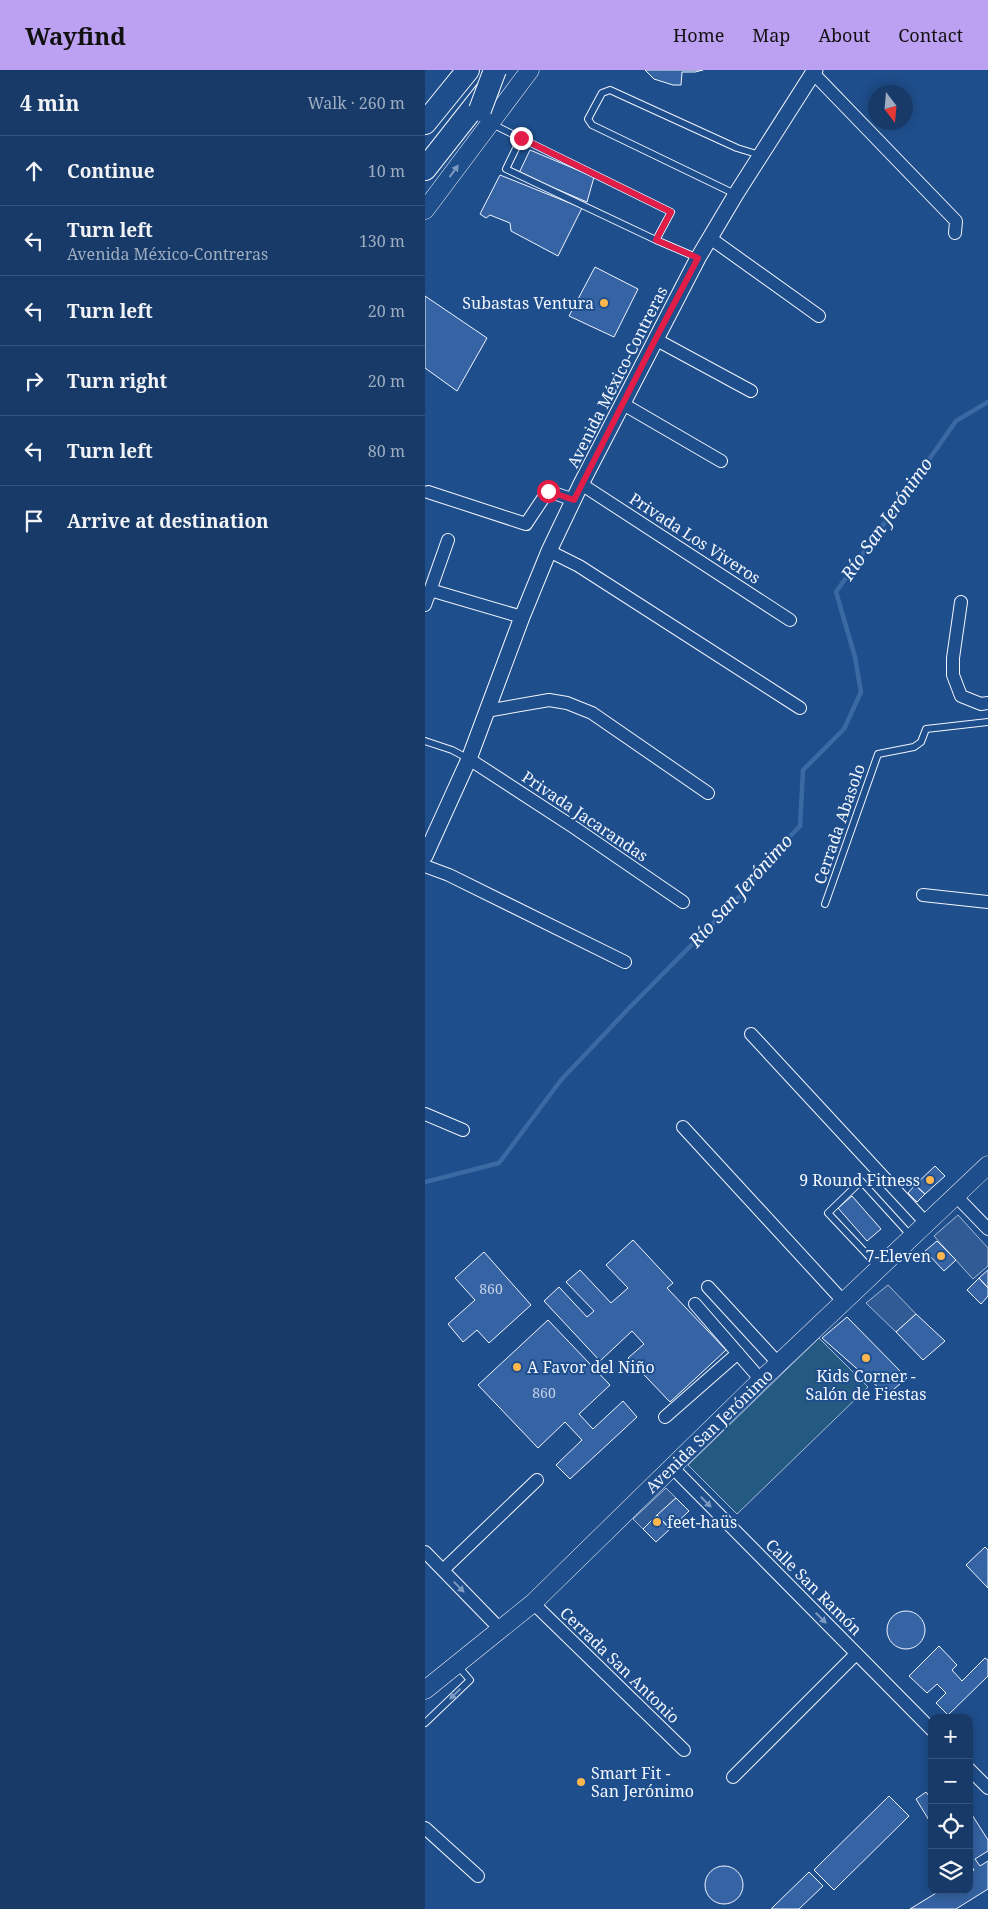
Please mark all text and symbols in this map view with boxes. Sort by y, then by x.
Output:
text: Wayfind [25,19,126,52]
text: Home [673,23,724,47]
text: Map [752,23,790,47]
text: About [818,23,870,47]
text: Contact [898,23,963,47]
north arrow [868,85,913,130]
text: 4 min [20,89,79,117]
text: Walk · 260 m [308,92,405,114]
route end [510,127,533,150]
icon: ahead [20,157,48,185]
text: Continue [67,158,155,184]
text: 10 m [368,160,405,182]
one-way arrow [449,164,459,178]
text: Turn left [67,217,153,243]
icon: left [20,227,48,255]
text: 130 m [359,230,405,252]
text: Avenida México-Contreras [67,243,268,265]
street label: Avenida México-Contreras [562,282,672,472]
place label: Subastas Ventura [462,292,594,314]
icon: left [20,297,48,325]
marker: Subastas Ventura [598,297,610,309]
text: Turn left [67,298,153,324]
text: 20 m [368,300,405,322]
icon: right [20,367,48,395]
text: Turn right [67,368,167,394]
text: 20 m [368,370,405,392]
icon: left [20,437,48,465]
text: Turn left [67,438,153,464]
text: 80 m [368,440,405,462]
water label: Río San Jerónimo [834,452,937,585]
route start [537,480,560,503]
street label: Privada Los Viveros [625,487,765,589]
icon: arrive [20,507,48,535]
text: Arrive at destination [67,508,269,534]
street label: Cerrada Abasolo [808,761,870,887]
street label: Privada Jacarandas [518,766,652,866]
water label: Río San Jerónimo [682,829,798,953]
place label: 9 Round Fitness [799,1169,920,1191]
marker: 9 Round Fitness [924,1174,936,1186]
place label: 7-Eleven [865,1245,931,1267]
marker: 7-Eleven [935,1250,947,1262]
house number: 860 [479,1279,503,1298]
marker: Kids Corner - Salón de Fiestas [860,1352,872,1364]
place label: A Favor del Niño [527,1356,655,1378]
marker: A Favor del Niño [511,1361,523,1373]
street label: Avenida San Jerónimo [640,1364,778,1498]
place label: Kids Corner - Salón de Fiestas [805,1365,927,1405]
house number: 860 [532,1383,556,1402]
one-way arrow [700,1496,712,1508]
place label: feet-haüs [667,1511,737,1533]
marker: feet-haüs [651,1516,663,1528]
street label: Calle San Ramón [761,1534,867,1640]
one-way arrow [453,1580,465,1592]
street label: Cerrada San Antonio [555,1602,685,1728]
one-way arrow [814,1611,826,1623]
one-way arrow [449,1688,461,1700]
map controls [928,1714,973,1894]
button: + [928,1714,973,1759]
button: − [928,1759,973,1804]
place label: Smart Fit - San Jerónimo [591,1762,694,1802]
marker: Smart Fit - San Jerónimo [575,1776,587,1788]
button: locate [928,1804,973,1849]
button: layers [928,1849,973,1894]

